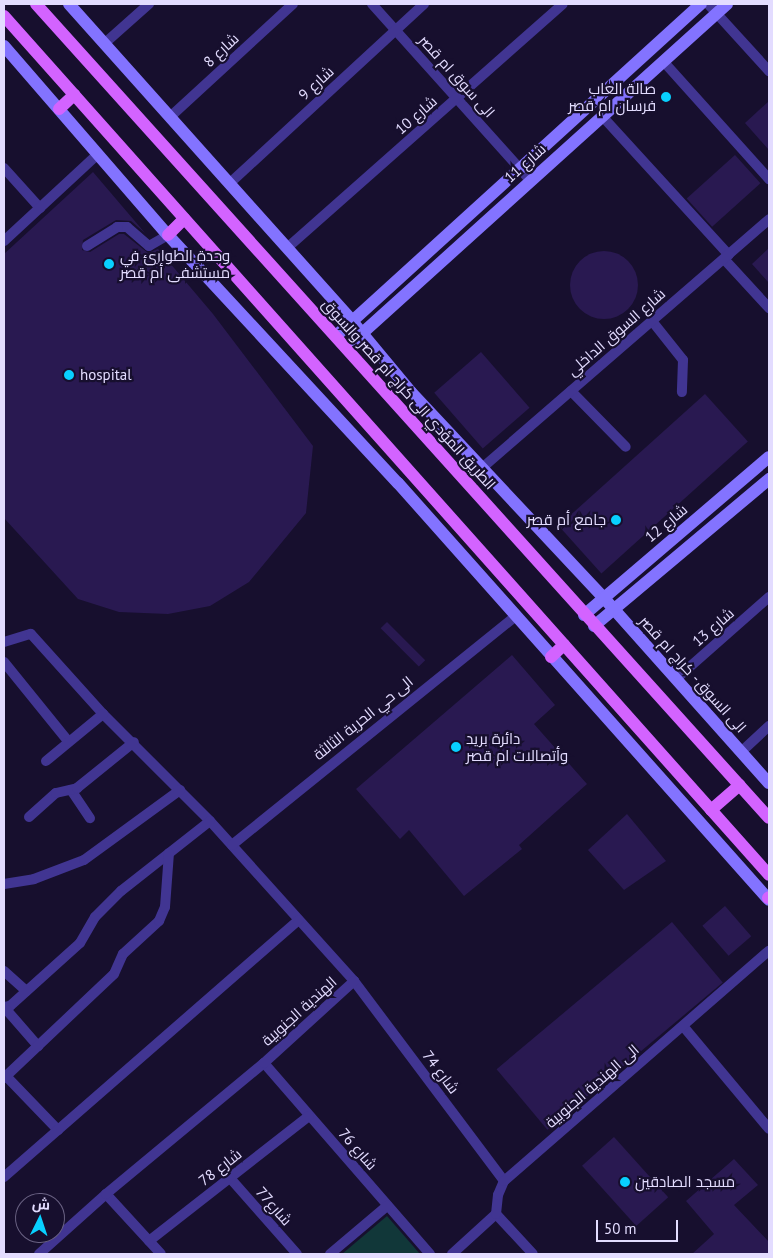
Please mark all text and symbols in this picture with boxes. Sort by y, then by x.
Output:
street label: شارع 8 [200,29,242,71]
street label: الى سوق ام قصر [415,31,499,121]
street label: شارع 9 [295,62,337,104]
place label: صالة العاب فرسان ام قصر [568,79,656,114]
marker: صالة العاب فرسان ام قصر [660,91,672,103]
street label: شارع 10 [391,92,441,138]
street label: شارع 11 [501,140,549,186]
place label: وحدة الطوارئ في مستشفى أم قصر [120,246,230,281]
marker: وحدة الطوارئ في مستشفى أم قصر [102,257,116,271]
street label: شارع السوق الداخلي [563,285,669,379]
street label: الطريق المؤدي الى كراج ام قصر والسوق [319,295,499,493]
place label: hospital [80,366,132,384]
marker: hospital [62,368,76,382]
street label: شارع 12 [641,500,691,546]
place label: جامع أم قصر [527,511,606,529]
marker: جامع أم قصر [610,514,622,526]
street label: شارع 13 [688,604,738,650]
street label: الى السوق - كراج ام قصر [635,611,751,737]
street label: الى حي الحرية الثالثة [310,672,416,764]
place label: دائرة بريد وأتصالات ام قصر [466,729,568,764]
marker: دائرة بريد وأتصالات ام قصر [450,741,462,753]
street label: الهندية الجنوبية [258,973,340,1049]
street label: الى الهندية الجنوبية [542,1041,642,1131]
street label: شارع 74 [419,1047,463,1097]
street label: شارع 76 [335,1124,381,1174]
street label: شارع 78 [195,1145,245,1189]
place label: مسجد الصادقين [635,1173,735,1191]
marker: مسجد الصادقين [619,1176,631,1188]
street label: شارع77 [252,1183,296,1229]
north arrow [15,1193,65,1243]
text: ش [31,1194,51,1214]
scale bar [598,1210,680,1242]
text: 50 m [604,1219,637,1238]

